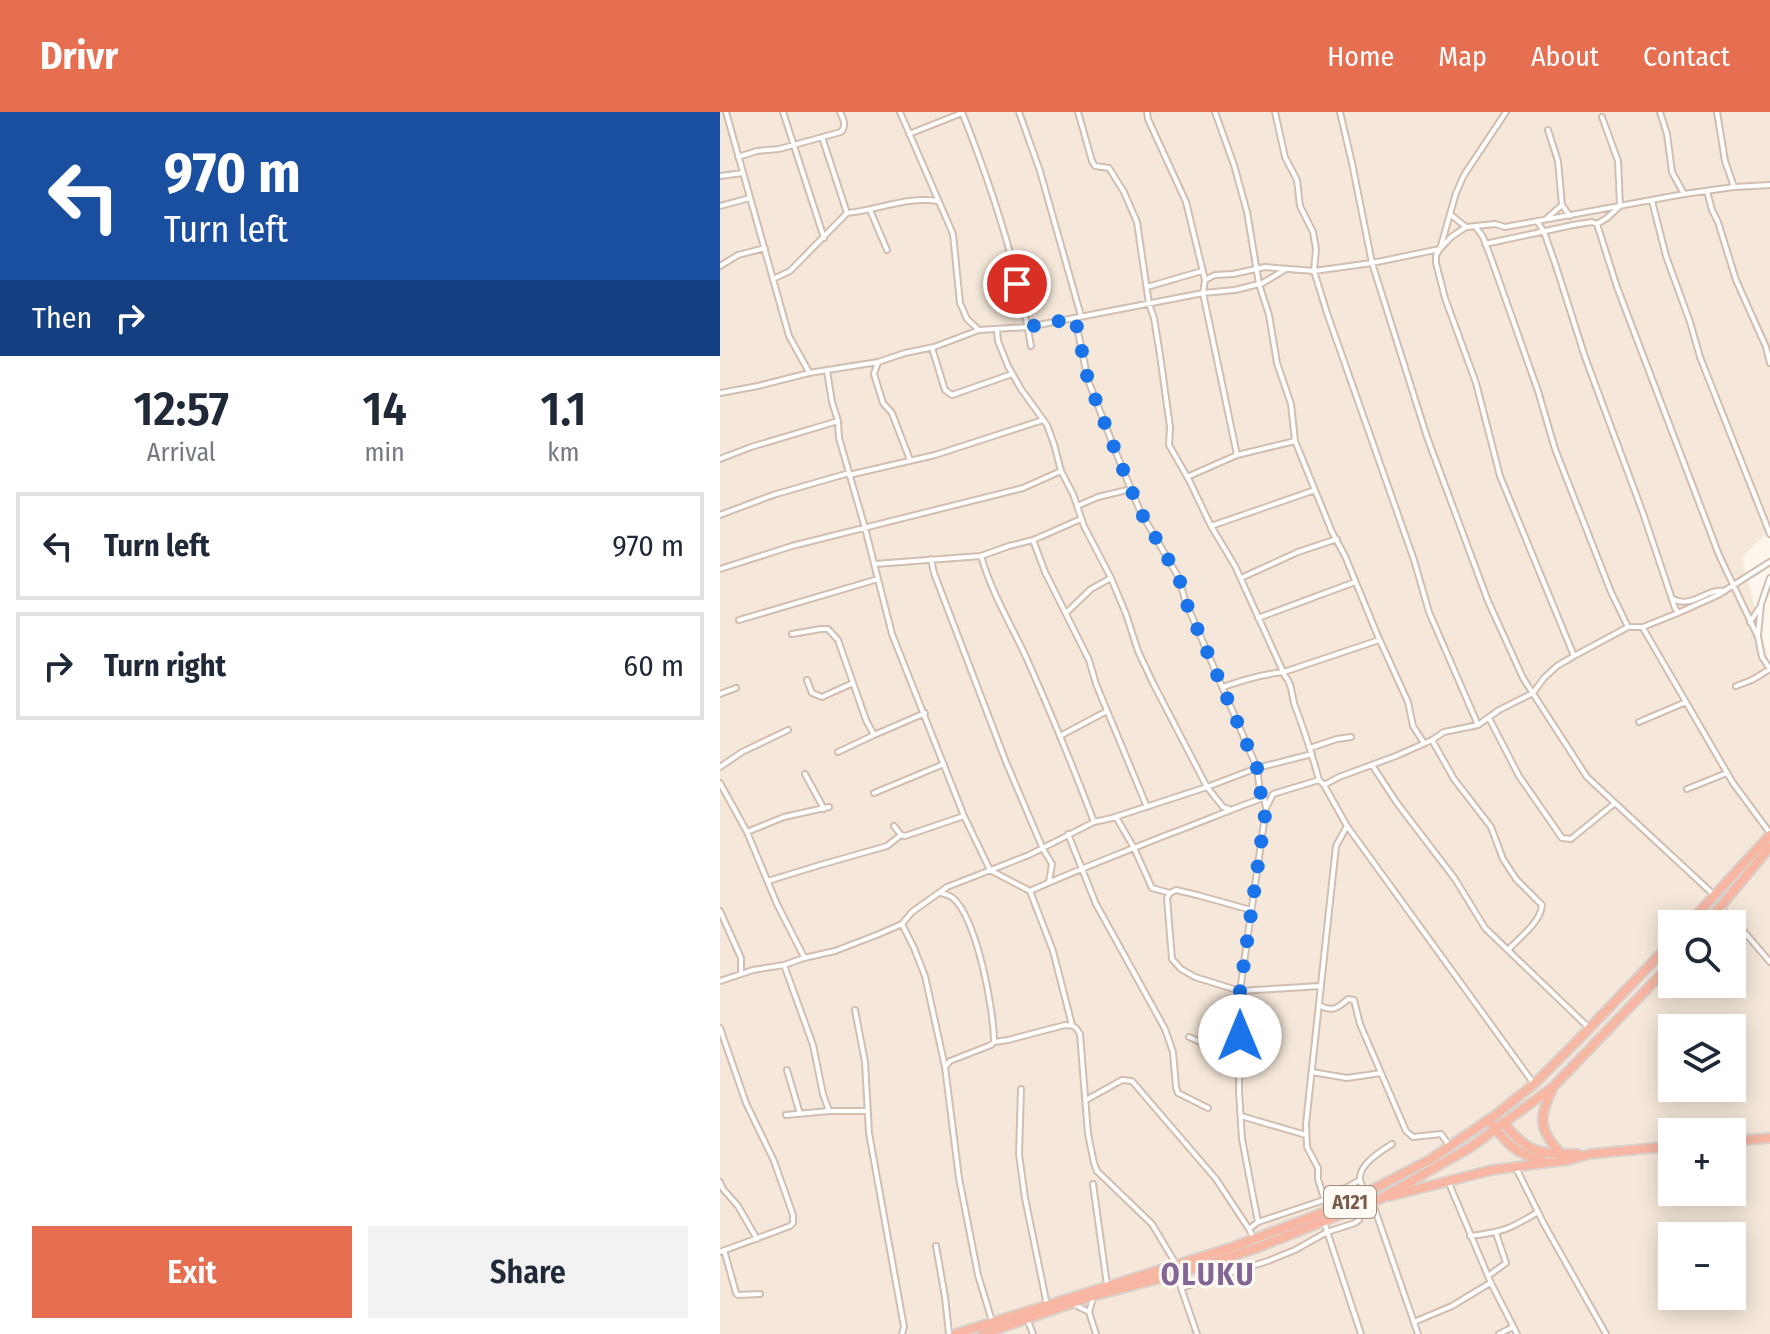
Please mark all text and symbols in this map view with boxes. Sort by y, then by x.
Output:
text: Drivr [40,33,118,79]
text: Home [1327,40,1394,73]
text: Map [1438,40,1487,73]
text: About [1531,40,1599,73]
text: Contact [1643,40,1730,73]
text: 970 m [164,140,301,207]
icon: left [32,144,136,248]
text: Turn left [164,208,288,252]
pin [983,250,1051,318]
icon: arrive [995,262,1039,306]
icon: right [108,296,152,340]
text: Then [32,300,92,336]
text: 12:57 [134,380,229,438]
text: 14 [363,380,407,438]
text: 1.1 [540,380,586,438]
text: Arrival [147,437,216,468]
text: min [365,437,405,468]
text: km [547,437,579,468]
icon: left [36,524,80,568]
text: Turn left [104,528,210,564]
text: 970 m [612,528,684,564]
icon: right [36,644,80,688]
text: Turn right [104,648,226,684]
text: 60 m [623,648,684,684]
map controls [1658,910,1746,1310]
button: search [1658,910,1746,998]
position arrow [1198,994,1282,1078]
button: layers [1658,1014,1746,1102]
button: + [1658,1118,1746,1206]
road number: A121 [1324,1186,1376,1218]
button: − [1658,1222,1746,1310]
button: Exit [32,1226,352,1318]
button: Share [368,1226,688,1318]
district label: OLUKU [1161,1257,1255,1293]

